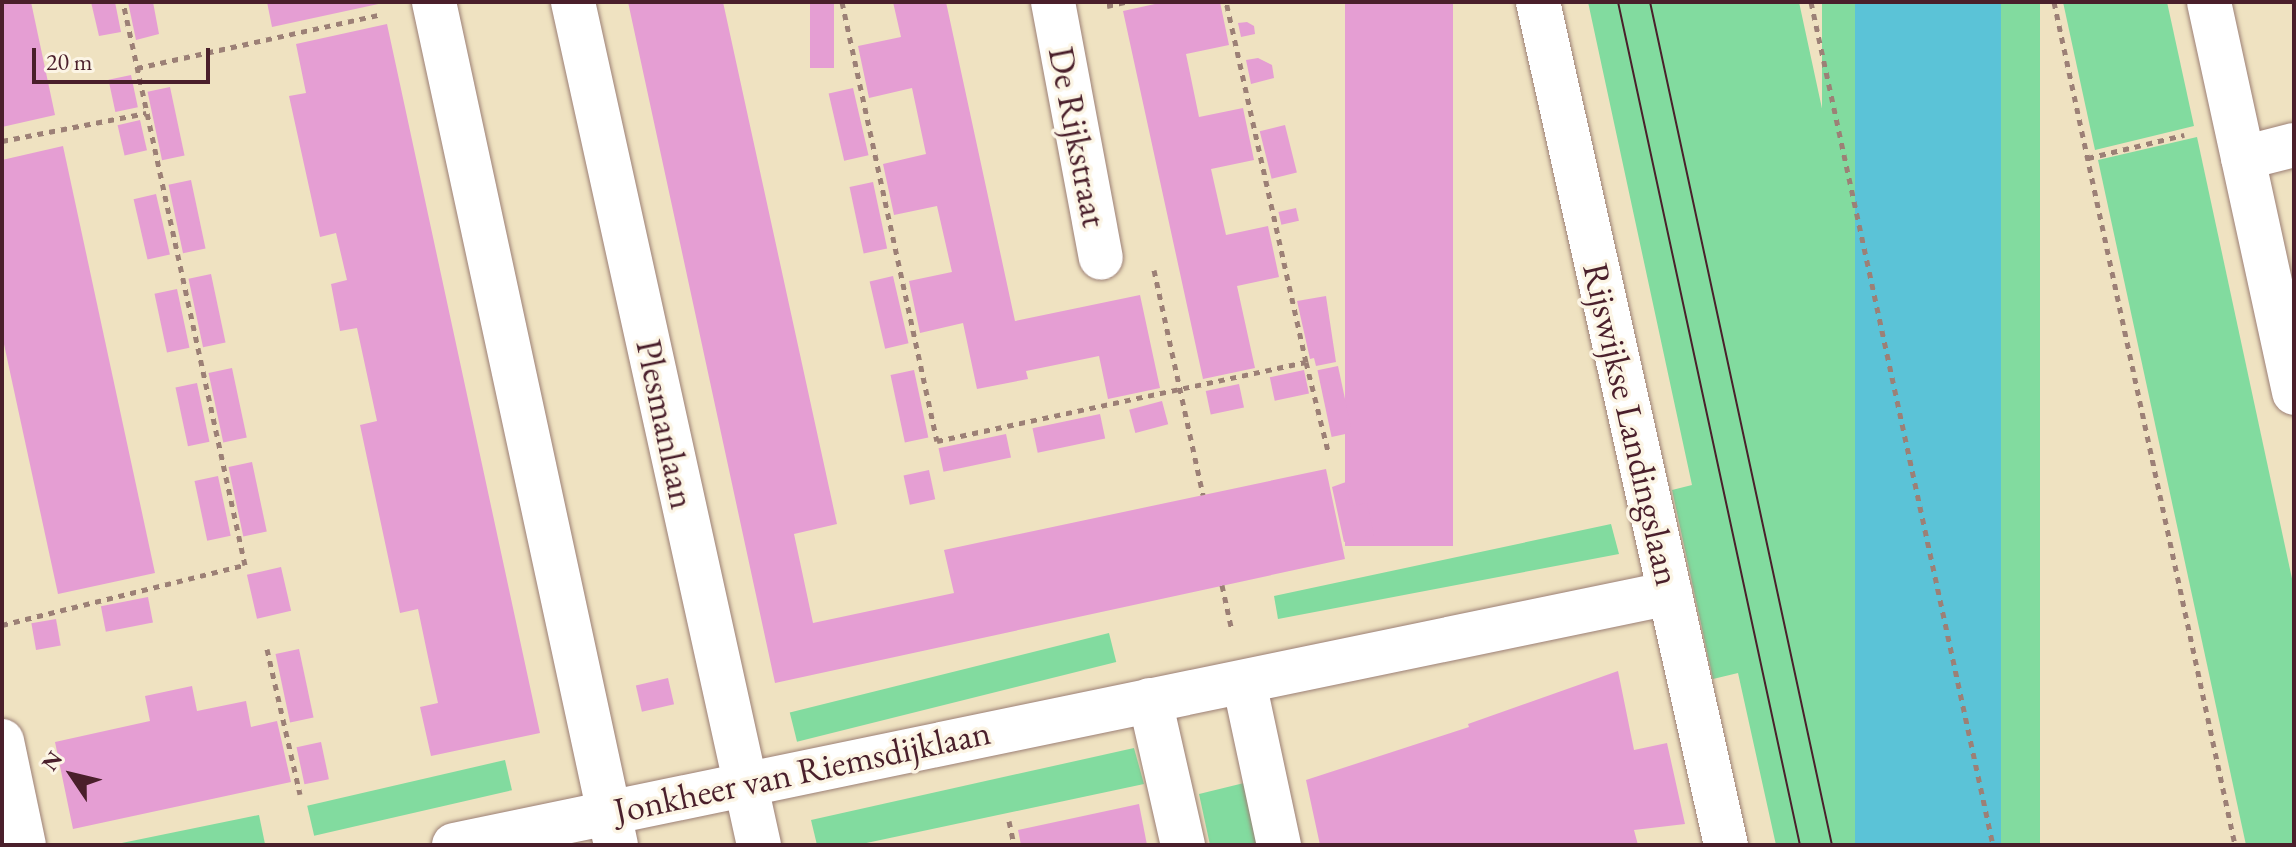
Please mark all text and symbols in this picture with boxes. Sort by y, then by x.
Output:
scale bar [36,32,214,82]
street label: De Rijkstraat [1039,43,1117,231]
text: 20 m [46,46,93,77]
street label: Rijswijkse Landingslaan [1574,259,1690,589]
street label: Plesmanlaan [627,335,705,513]
street label: Jonkheer van Riemsdijklaan [610,710,994,832]
north arrow [32,735,112,815]
text: N [35,745,69,777]

